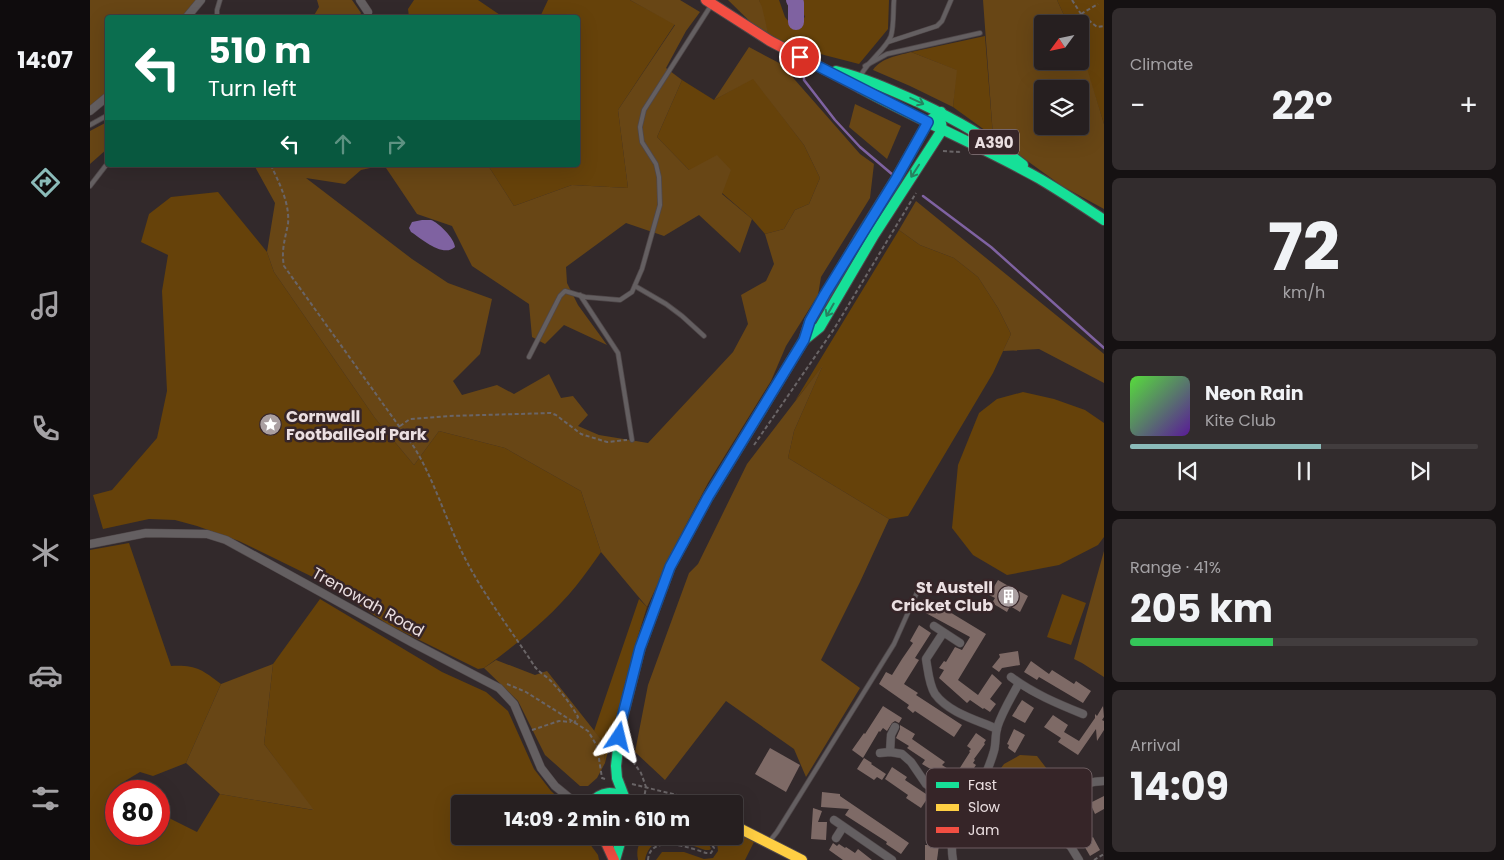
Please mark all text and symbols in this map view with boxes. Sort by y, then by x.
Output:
north arrow [1034,15,1089,70]
map controls [1034,15,1089,135]
text: 510 m [208,26,311,75]
icon: left [125,35,190,100]
pin [779,36,821,78]
icon: arrive [786,43,814,71]
text: 14:07 [17,45,73,76]
text: Climate [1130,53,1193,76]
text: Turn left [208,73,296,104]
text: 22° [1272,79,1333,132]
button: layers [1034,80,1089,135]
text: − [1130,86,1145,125]
text: + [1459,86,1478,125]
one-way arrow [909,97,924,106]
icon: left [276,130,304,158]
icon: ahead [329,130,357,158]
icon: right [382,130,410,158]
road number: A390 [969,130,1019,154]
one-way arrow [910,164,920,178]
icon: directions [28,165,63,200]
text: 72 [1268,202,1340,293]
text: km/h [1283,281,1325,304]
icon: music [28,288,63,323]
one-way arrow [825,302,835,316]
text: Neon Rain [1205,380,1304,407]
place label: Cornwall FootballGolf Park [286,405,427,446]
text: Kite Club [1205,409,1276,432]
icon: phone [28,411,63,446]
place icon: Cornwall FootballGolf Park [258,413,282,437]
icon: previous [1174,457,1202,485]
icon: pause [1290,457,1318,485]
icon: next [1406,457,1434,485]
icon: climate [28,535,63,570]
text: Range · 41% [1130,556,1221,579]
street label: Trenowah Road [308,562,428,642]
place label: St Austell Cricket Club [891,576,993,617]
text: 205 km [1130,582,1273,635]
building icon: St Austell Cricket Club [997,584,1021,608]
icon: car [28,658,63,693]
position arrow [592,710,644,762]
text: Arrival [1130,734,1180,757]
text: 14:09 [1130,760,1229,813]
legend [926,768,1092,848]
text: Fast [968,775,997,795]
speed limit sign: 80 [105,780,170,845]
icon: filters [28,781,63,816]
text: Slow [968,797,1001,817]
text: 14:09 · 2 min · 610 m [504,806,690,833]
text: Jam [968,820,999,840]

